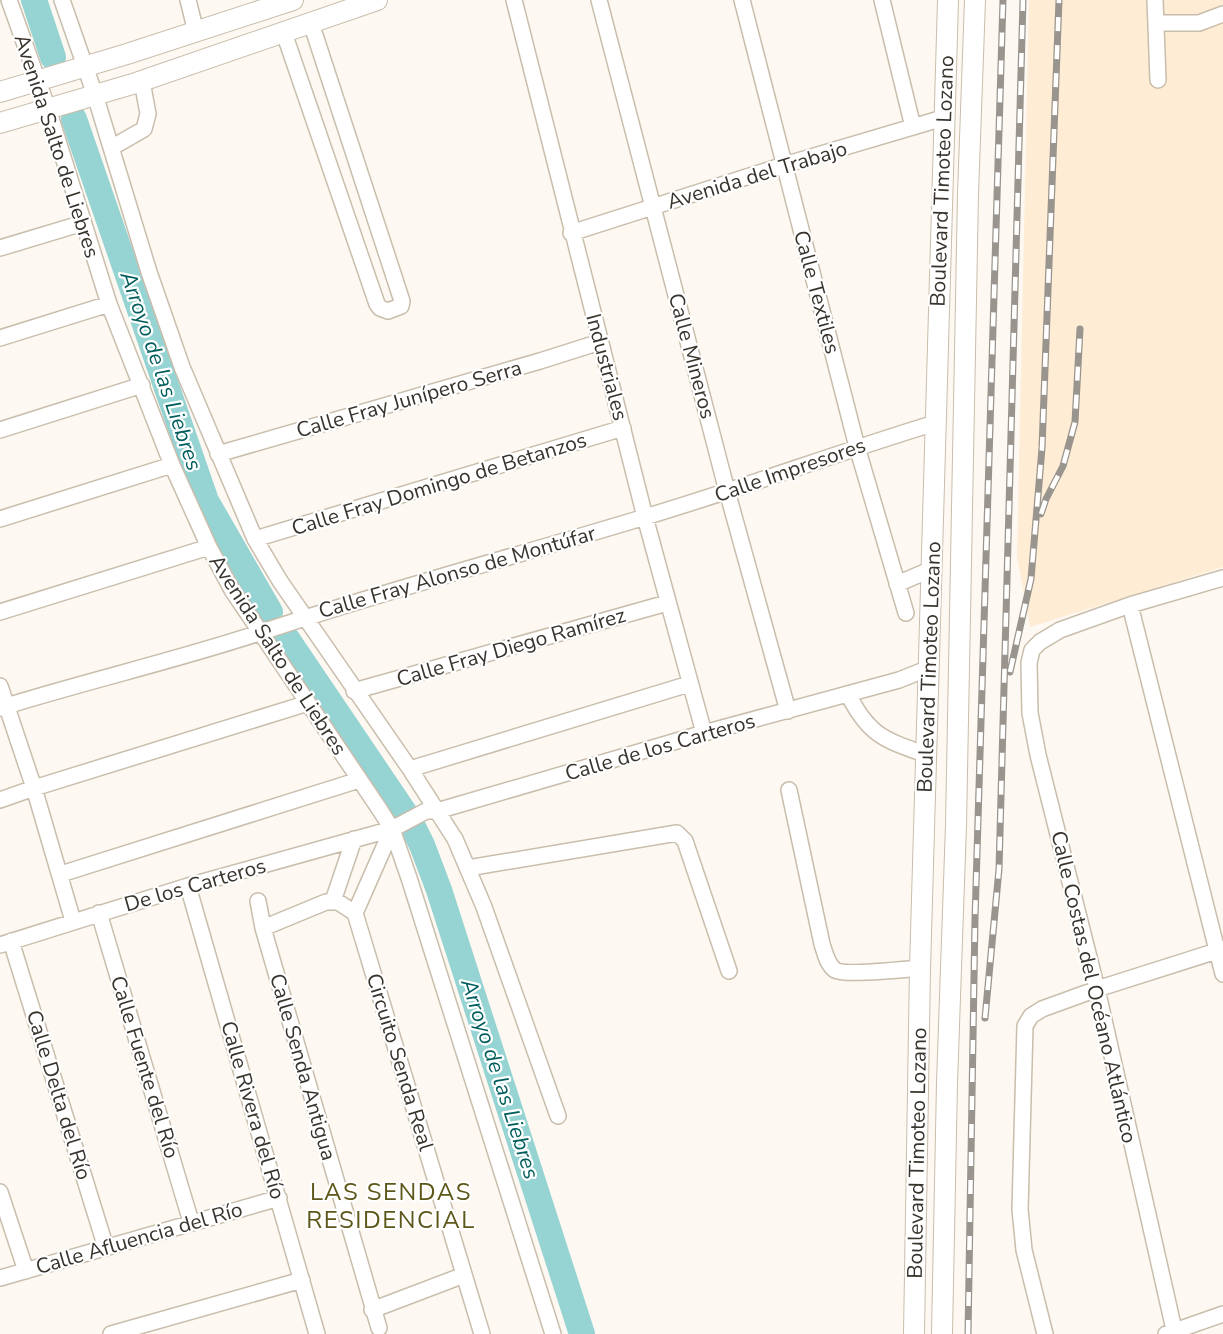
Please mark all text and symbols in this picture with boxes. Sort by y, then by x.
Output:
street label: Avenida Salto de Liebres [8,31,106,261]
street label: Boulevard Timoteo Lozano [924,55,960,307]
street label: Avenida del Trabajo [664,134,850,216]
street label: Calle Textiles [787,227,847,357]
water label: Arroyo de las Liebres [112,266,209,475]
street label: Calle Mineros [662,290,722,422]
street label: Industriales [579,310,635,424]
street label: Calle Fray Junípero Serra [293,353,525,445]
street label: Calle Fray Domingo de Betanzos [288,426,590,542]
street label: Calle Impresores [711,431,869,509]
street label: Calle Fray Alonso de Montúfar [315,519,599,625]
street label: Boulevard Timoteo Lozano [911,541,947,793]
street label: Avenida Salto de Liebres [203,549,353,761]
street label: Calle Fray Diego Ramírez [393,601,629,693]
street label: Calle de los Carteros [562,706,758,788]
street label: Calle Costas del Océano Atlántico [1044,828,1144,1146]
street label: De los Carteros [121,851,269,919]
street label: Calle Senda Antigua [263,970,343,1164]
street label: Circuito Senda Real [360,970,441,1155]
street label: Calle Fuente del Río [104,972,186,1162]
water label: Arroyo de las Liebres [453,974,547,1183]
street label: Calle Delta del Río [20,1007,98,1183]
street label: Calle Rivera del Río [214,1018,292,1202]
street label: Boulevard Timoteo Lozano [901,1027,933,1279]
district label: LAS SENDAS RESIDENCIAL [306,1176,476,1236]
street label: Calle Afluencia del Río [32,1195,246,1281]

